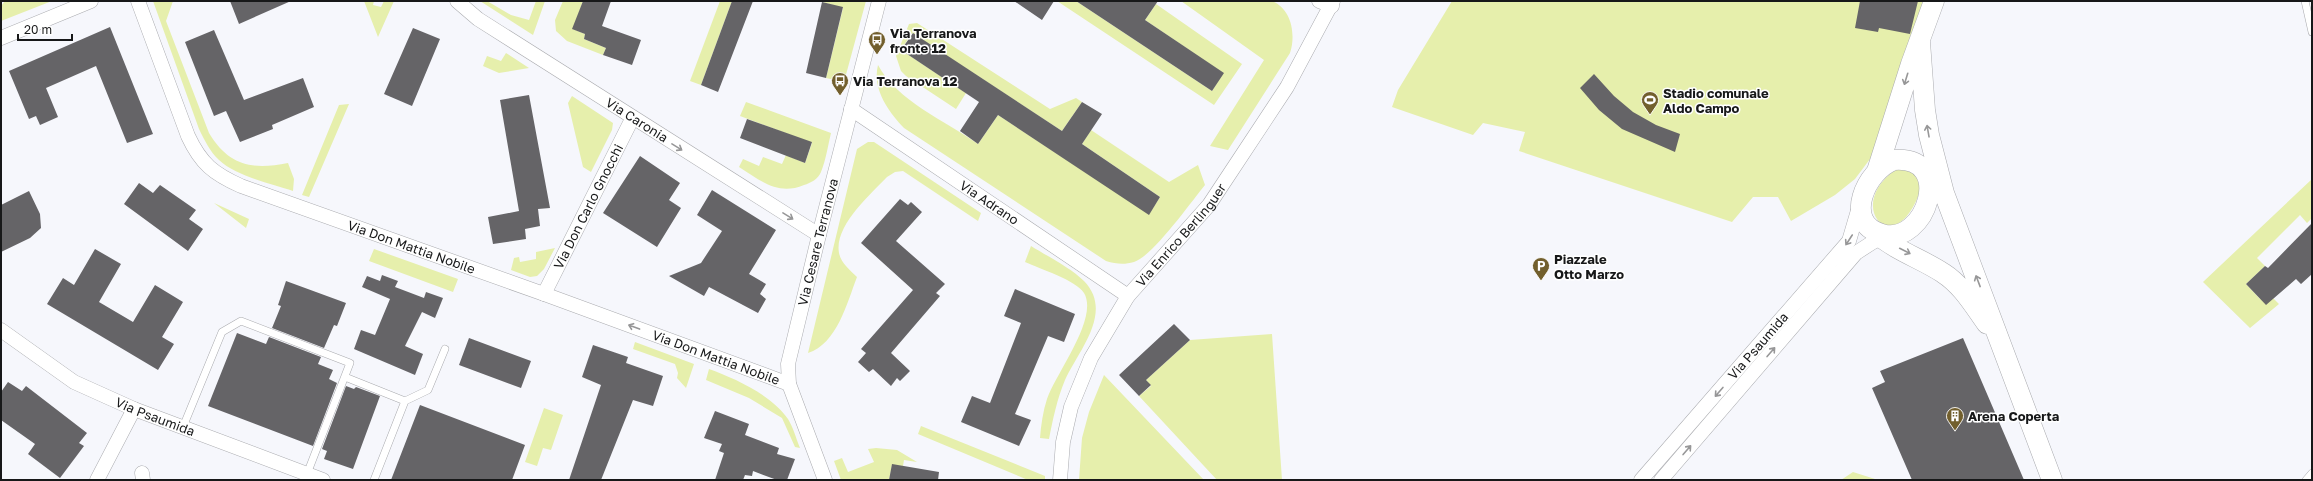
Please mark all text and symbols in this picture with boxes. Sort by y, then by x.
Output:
scale bar [18,16,72,42]
text: 20 m [24,22,52,37]
place label: Via Terranova fronte 12 [890,25,977,56]
bus stop icon: Via Terranova fronte 12 [867,30,887,55]
bus stop icon: Via Terranova 12 [830,71,850,96]
one-way arrow [1902,72,1909,85]
place label: Via Terranova 12 [853,73,957,89]
place label: Stadio comunale Aldo Campo [1663,85,1769,116]
sports icon: Stadio comunale Aldo Campo [1640,90,1660,115]
street label: Via Caronia [603,94,671,145]
one-way arrow [1924,125,1932,138]
street label: Via Don Carlo Gnocchi [550,141,626,272]
one-way arrow [671,143,683,151]
street label: Via Cesare Terranova [794,177,841,307]
street label: Via Adrano [957,177,1022,228]
street label: Via Enrico Berlinguer [1132,180,1229,290]
one-way arrow [782,211,793,220]
street label: Via Don Mattia Nobile [345,217,478,277]
one-way arrow [1845,234,1853,245]
one-way arrow [1899,248,1911,255]
place label: Piazzale Otto Marzo [1554,251,1624,282]
parking icon: Piazzale Otto Marzo [1531,256,1551,281]
one-way arrow [1974,275,1982,287]
street label: Via Psaumida [1724,309,1791,383]
one-way arrow [628,323,641,330]
street label: Via Don Mattia Nobile [650,327,782,388]
one-way arrow [1767,346,1776,357]
one-way arrow [1715,387,1724,397]
street label: Via Psaumida [113,394,197,439]
building icon: Arena Coperta [1945,406,1965,431]
place label: Arena Coperta [1968,408,2060,424]
one-way arrow [1682,445,1691,456]

